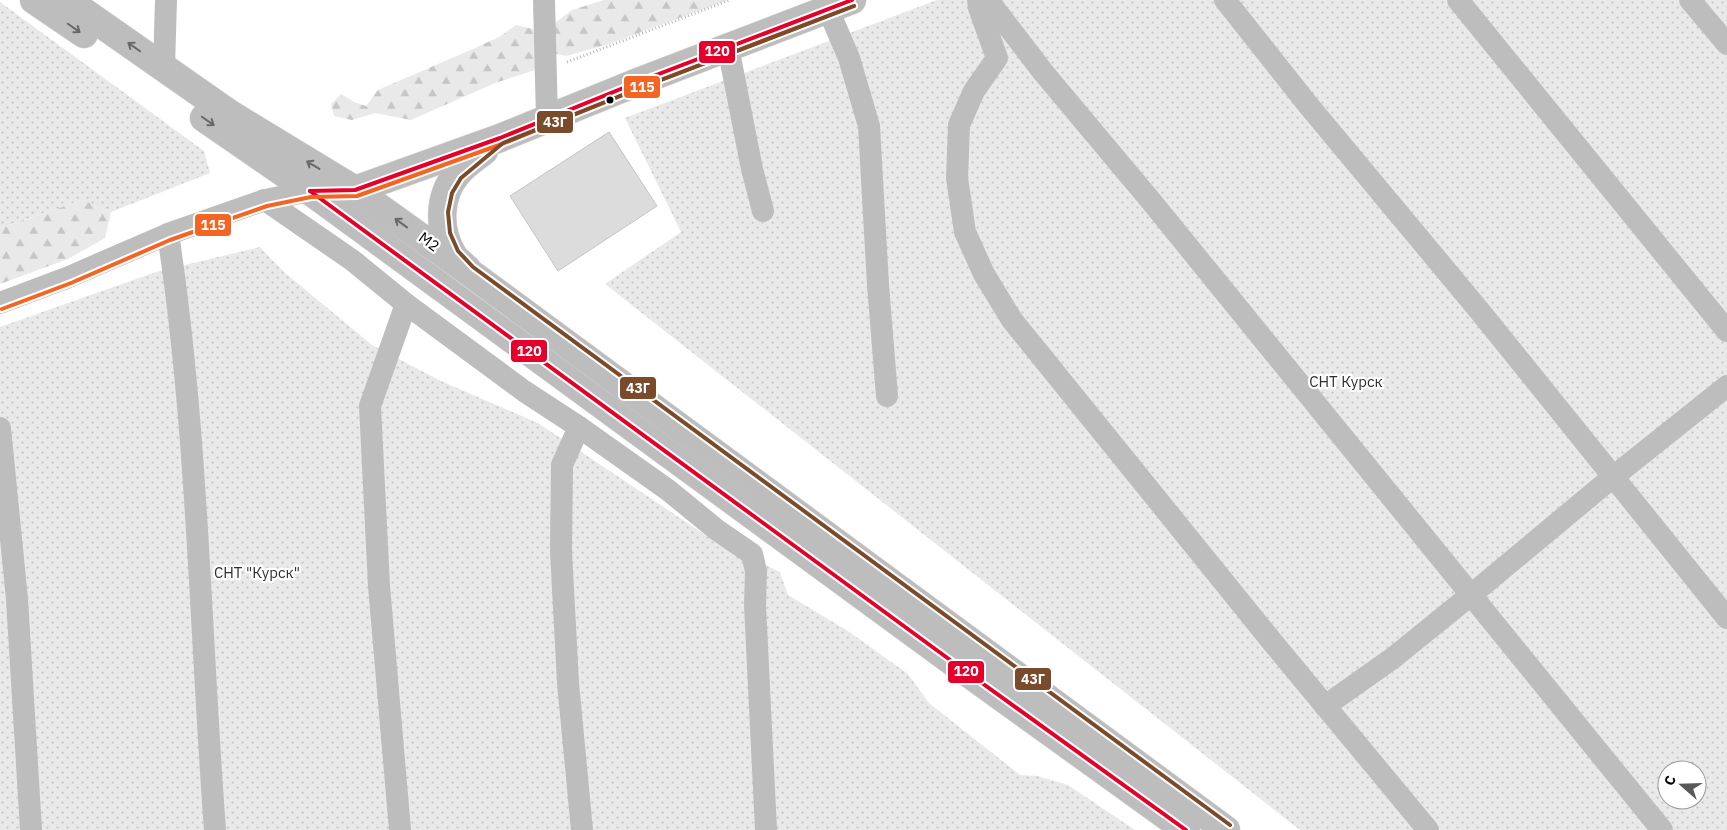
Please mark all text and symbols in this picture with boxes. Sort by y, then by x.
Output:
one-way arrow [67,23,81,33]
line badge: 120 [698,40,736,64]
one-way arrow [127,42,141,52]
text: 120 [704,42,730,60]
line badge: 115 [623,75,661,99]
text: 115 [629,78,655,96]
unlabelled marker [605,95,615,105]
line badge: 43Г [536,110,574,134]
text: 43Г [543,113,567,131]
one-way arrow [201,116,215,126]
one-way arrow [307,159,321,169]
line badge: 115 [194,213,232,237]
text: 115 [200,216,226,234]
one-way arrow [394,218,408,228]
street label: М2 [415,228,443,256]
line badge: 120 [510,339,548,363]
text: 120 [516,342,542,360]
park label: СНТ Курск [1309,372,1383,391]
line badge: 43Г [619,376,657,400]
text: 43Г [626,379,650,397]
park label: СНТ "Курск" [214,563,300,582]
line badge: 120 [947,660,985,684]
text: 120 [953,662,979,680]
line badge: 43Г [1014,667,1052,691]
text: 43Г [1021,670,1045,688]
north arrow [1657,760,1707,810]
text: С [1660,773,1680,788]

